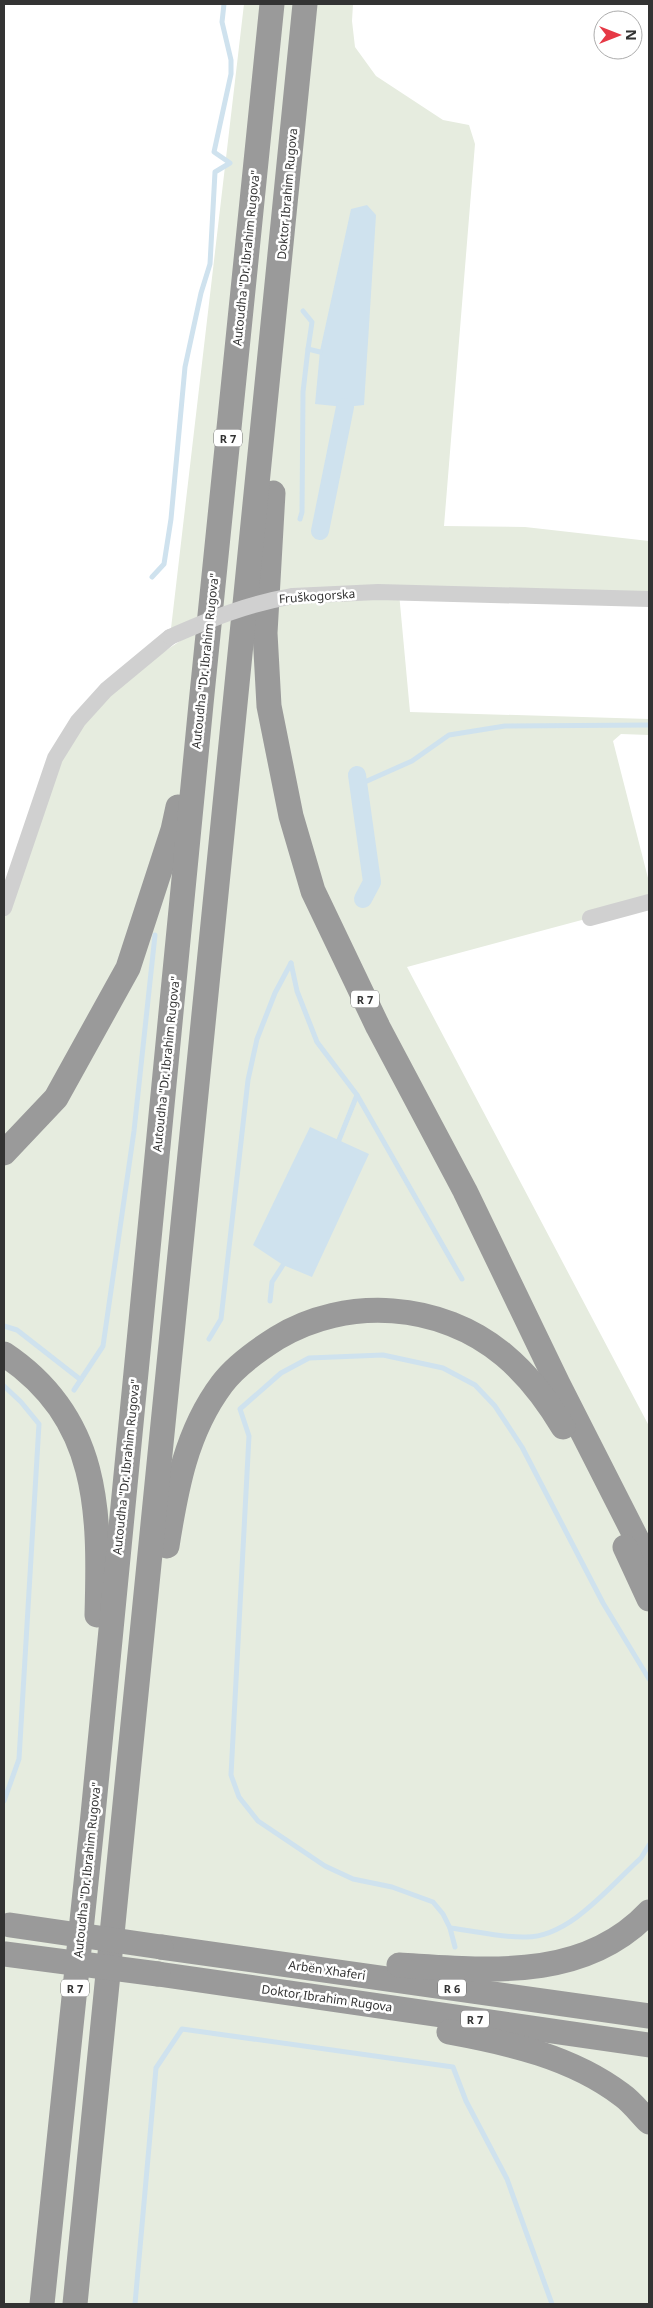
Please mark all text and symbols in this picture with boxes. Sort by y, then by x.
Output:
north arrow [593,10,643,60]
text: N [622,29,641,41]
street label: Doktor Ibrahim Rugova [273,128,301,260]
street label: Autoudha "Dr. Ibrahim Rugova" [228,169,264,347]
road number: R 7 [214,429,242,446]
street label: Autoudha "Dr. Ibrahim Rugova" [187,572,223,750]
street label: Fruškogorska [278,585,356,607]
street label: Autoudha "Dr. Ibrahim Rugova" [148,975,184,1153]
road number: R 7 [351,991,379,1008]
street label: Autoudha "Dr. Ibrahim Rugova" [108,1378,144,1556]
street label: Autoudha "Dr. Ibrahim Rugova" [69,1781,105,1959]
street label: Arbën Xhaferi [287,1956,367,1984]
road number: R 7 [61,1980,89,1996]
street label: Doktor Ibrahim Rugova [260,1980,394,2016]
road number: R 6 [438,1980,466,1996]
road number: R 7 [461,2010,489,2028]

